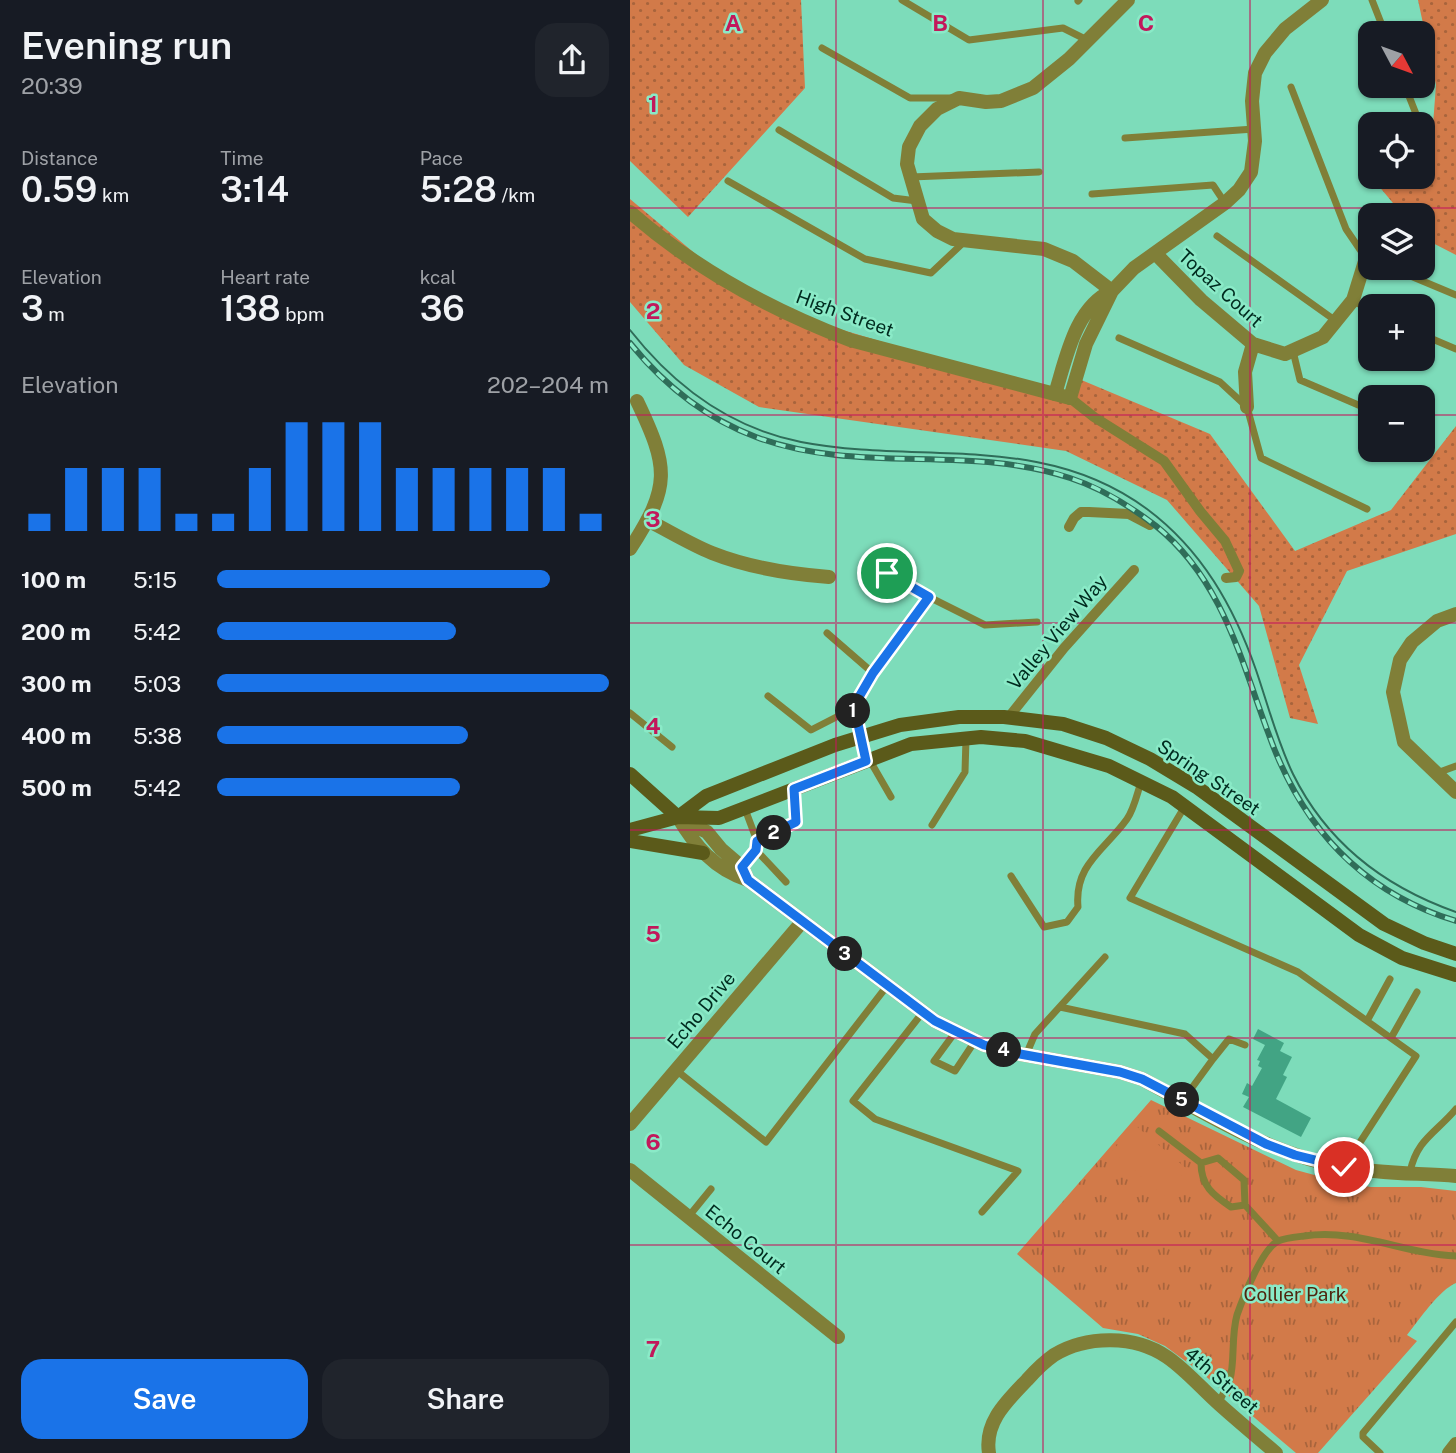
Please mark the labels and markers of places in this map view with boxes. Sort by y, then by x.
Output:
pin [857,543,917,603]
pin: 1 [836,694,871,728]
pin: 2 [757,816,792,850]
pin: 3 [828,936,862,972]
pin: 4 [986,1032,1022,1068]
pin: 5 [1164,1082,1200,1118]
pin [1314,1137,1374,1197]

